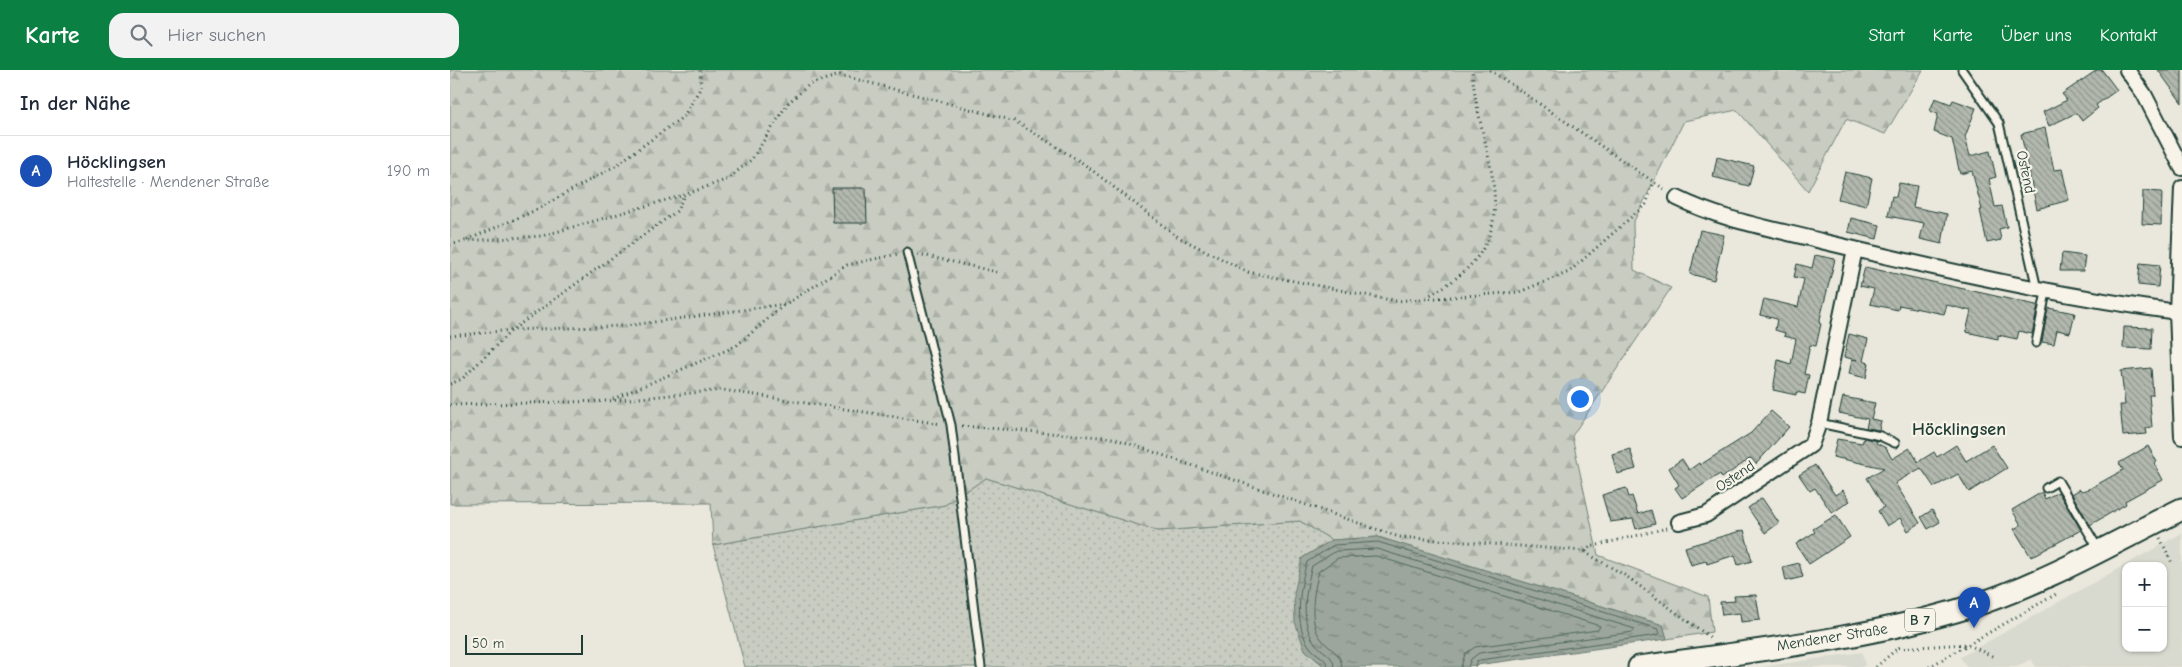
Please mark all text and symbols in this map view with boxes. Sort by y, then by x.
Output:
search box [109,13,459,58]
text: Karte [25,21,79,49]
icon: search [127,21,155,49]
text: Hier suchen [167,24,266,46]
text: Start [1868,25,1905,46]
text: Karte [1933,25,1973,46]
text: Über uns [2001,25,2072,46]
text: Kontakt [2100,25,2157,46]
text: In der Nähe [20,91,130,115]
street label: Ostend [2013,149,2039,195]
text: Höcklingsen [67,151,166,173]
text: A [32,162,40,180]
text: 190 m [387,162,430,180]
text: Haltestelle · Mendener Straße [67,173,269,191]
your location [1567,386,1593,412]
district label: Höcklingsen [1912,419,2006,440]
street label: Ostend [1712,456,1758,496]
map controls [2122,562,2167,652]
button: + [2122,562,2167,607]
pin: A [1958,587,1990,628]
button: − [2122,607,2167,652]
road number: B 7 [1905,608,1935,632]
street label: Mendener Straße [1775,619,1889,655]
scale bar [465,632,582,655]
text: 50 m [472,635,504,652]

